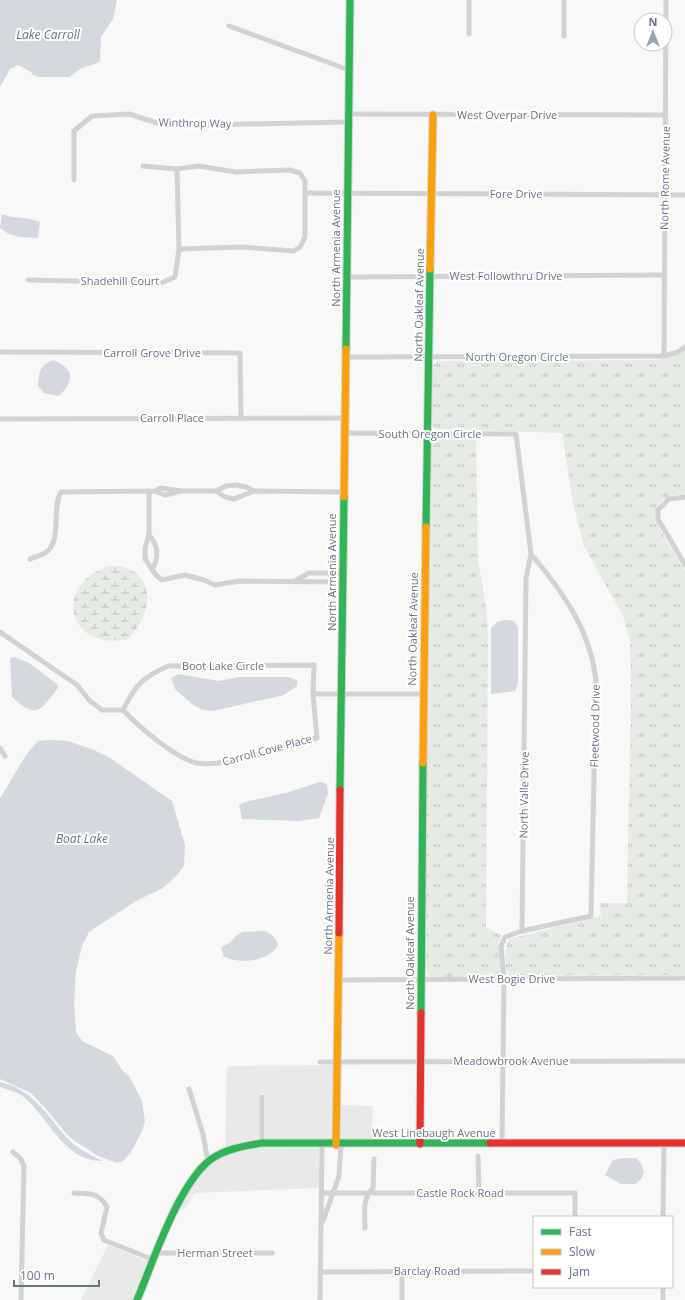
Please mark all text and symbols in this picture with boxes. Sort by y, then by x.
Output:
north arrow [633,12,673,52]
text: N [649,14,657,29]
water label: Lake Carroll [16,26,81,43]
street label: West Overpar Drive [457,107,557,122]
street label: Winthrop Way [158,114,232,131]
street label: North Rome Avenue [656,126,673,230]
street label: Fore Drive [490,186,542,201]
street label: North Armenia Avenue [328,189,343,307]
street label: North Oakleaf Avenue [410,248,427,362]
street label: West Followthru Drive [449,268,563,283]
street label: Shadehill Court [81,273,159,288]
street label: Carroll Grove Drive [103,345,201,360]
street label: North Oregon Circle [466,349,568,364]
street label: Carroll Place [140,410,204,425]
street label: South Oregon Circle [379,426,481,441]
street label: North Armenia Avenue [324,513,339,631]
street label: North Oakleaf Avenue [404,572,421,686]
street label: Boot Lake Circle [182,658,264,673]
street label: Fleetwood Drive [586,684,603,768]
street label: Carroll Cove Place [220,730,313,769]
street label: North Valle Drive [515,751,532,839]
water label: Boat Lake [56,830,108,847]
street label: North Armenia Avenue [320,837,337,955]
street label: North Oakleaf Avenue [402,896,417,1010]
street label: West Bogie Drive [469,971,555,986]
street label: Meadowbrook Avenue [453,1053,569,1068]
street label: West Linebaugh Avenue [372,1125,496,1140]
street label: Castle Rock Road [416,1185,504,1200]
legend [533,1216,673,1288]
text: Fast [569,1223,592,1240]
text: Slow [569,1243,596,1260]
street label: Herman Street [177,1245,253,1260]
scale bar [14,1262,99,1288]
street label: Barclay Road [394,1263,460,1278]
text: Jam [568,1263,590,1280]
text: 100 m [20,1267,55,1284]

